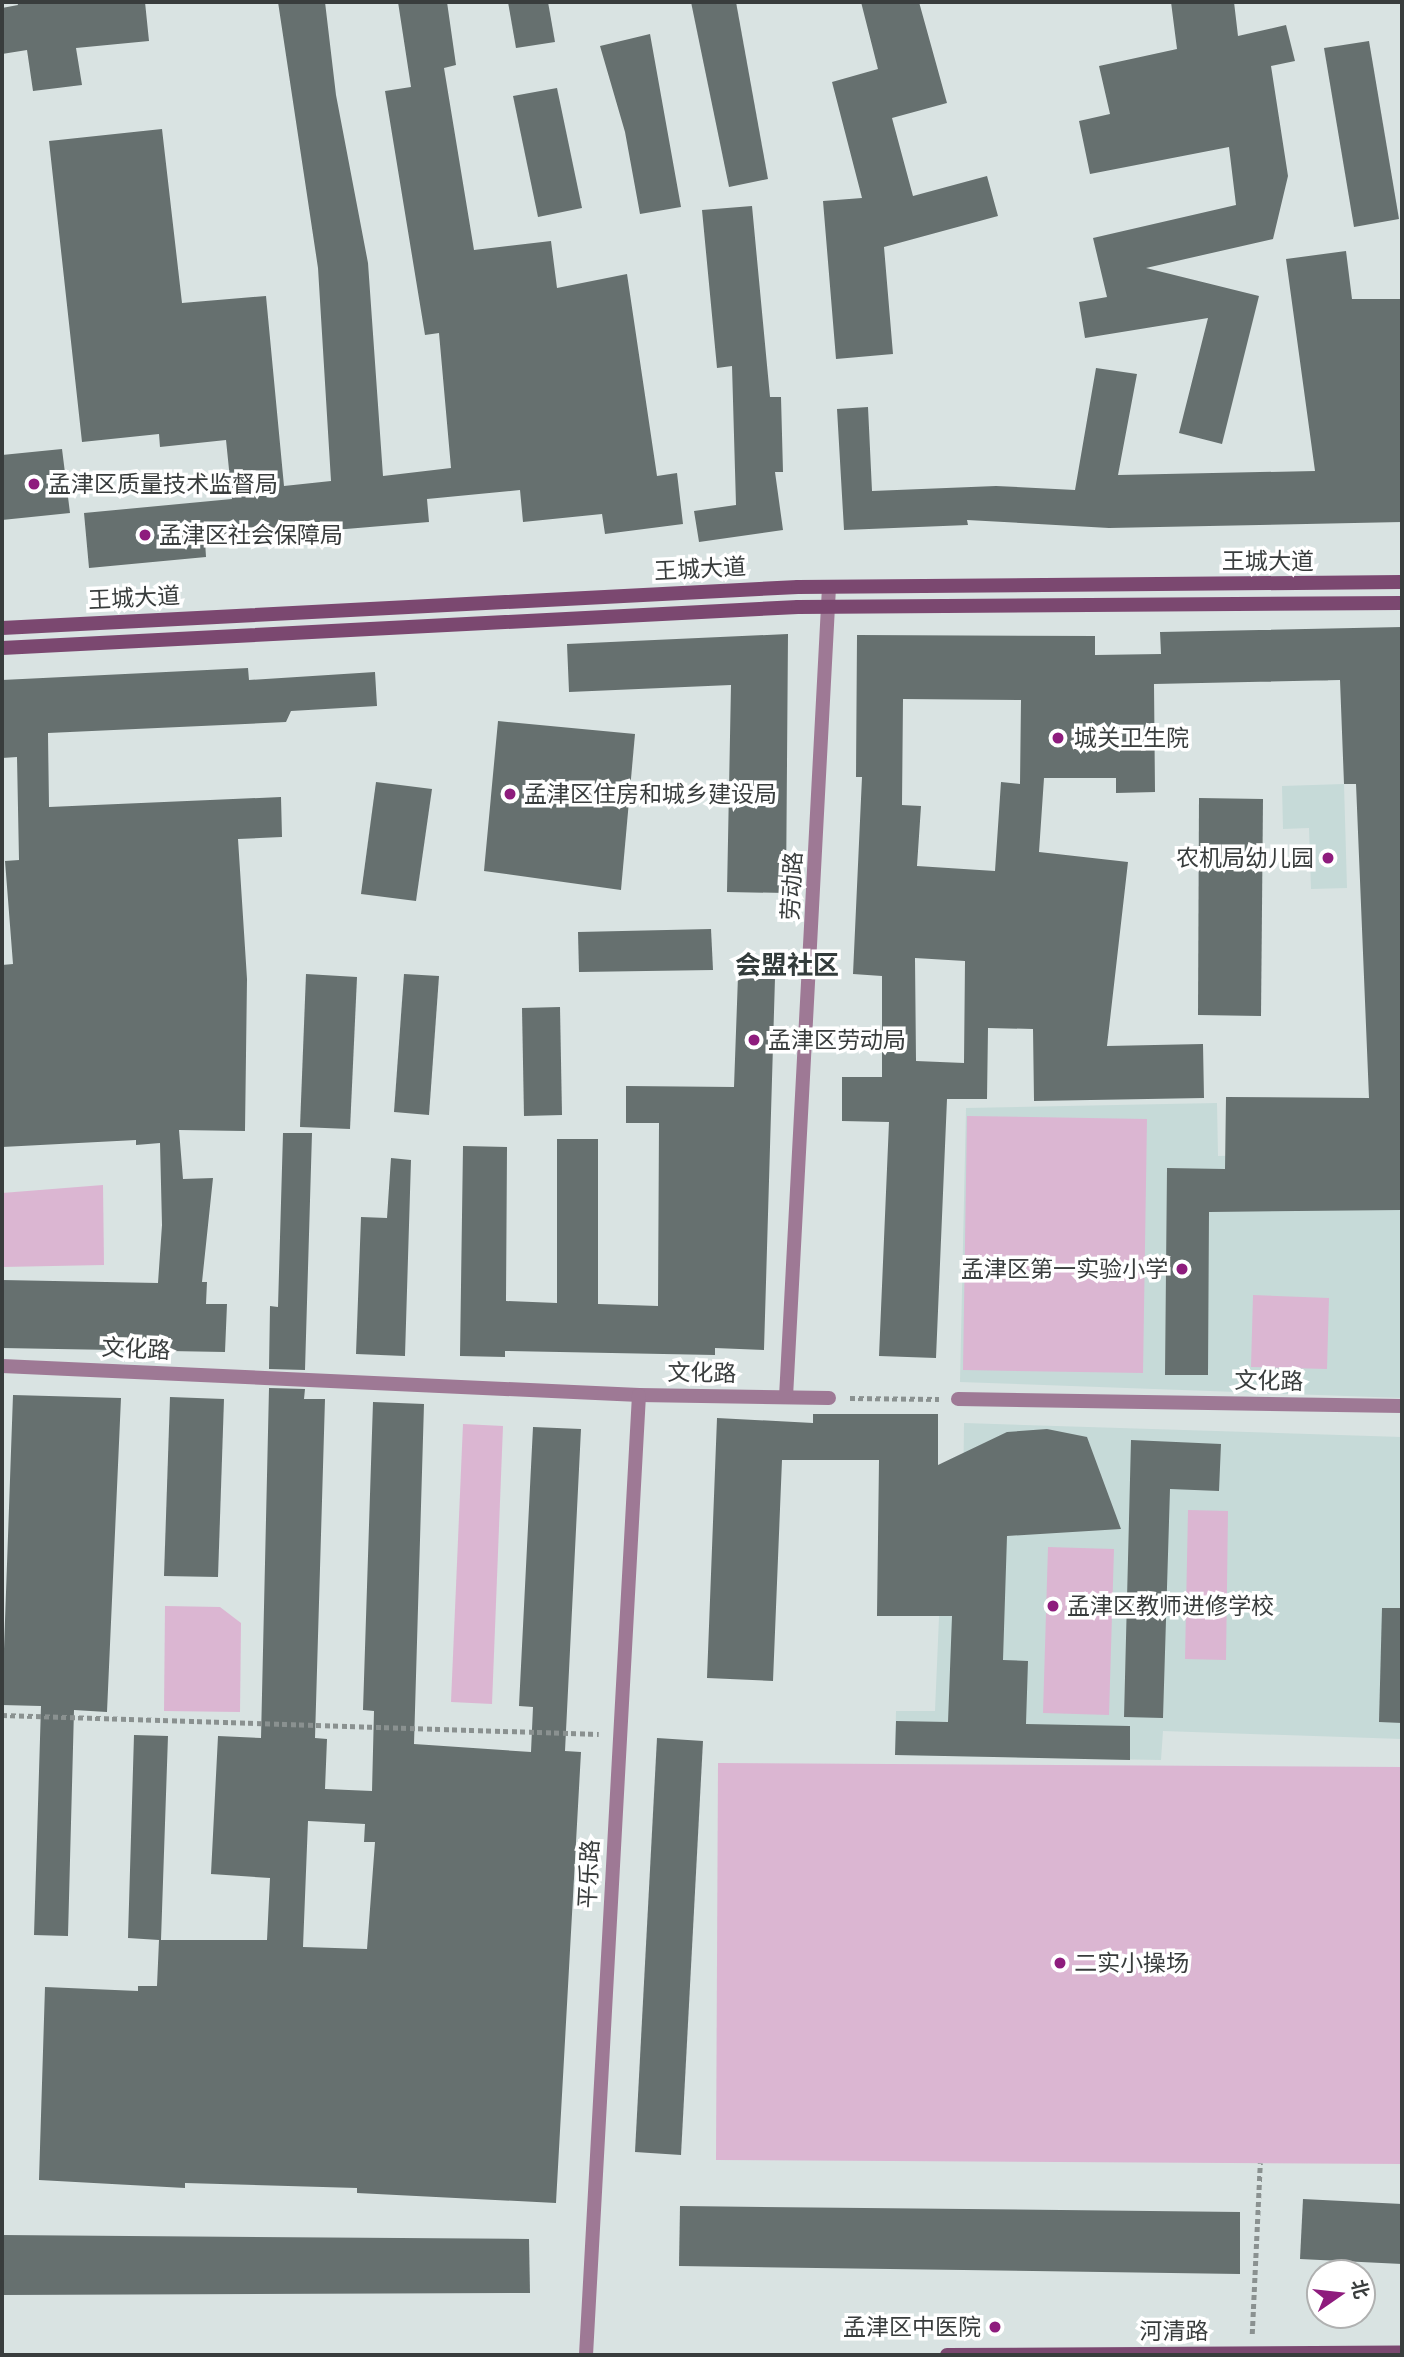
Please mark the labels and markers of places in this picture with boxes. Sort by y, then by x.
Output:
place label: 孟津区质量技术监督局 [48,470,278,498]
marker: 孟津区质量技术监督局 [26,476,42,492]
place label: 孟津区社会保障局 [159,521,343,549]
marker: 孟津区社会保障局 [137,527,153,543]
place label: 城关卫生院 [1074,724,1189,752]
marker: 城关卫生院 [1048,728,1068,748]
place label: 孟津区住房和城乡建设局 [524,780,777,808]
marker: 孟津区住房和城乡建设局 [502,786,518,802]
place label: 农机局幼儿园 [1176,844,1314,872]
marker: 农机局幼儿园 [1320,850,1336,866]
place label: 孟津区劳动局 [768,1026,906,1054]
marker: 孟津区劳动局 [746,1032,762,1048]
place label: 孟津区第一实验小学 [961,1255,1168,1283]
marker: 孟津区第一实验小学 [1174,1261,1190,1277]
place label: 孟津区教师进修学校 [1067,1592,1274,1620]
marker: 孟津区教师进修学校 [1045,1598,1061,1614]
place label: 二实小操场 [1074,1949,1189,1977]
marker: 二实小操场 [1052,1955,1068,1971]
place label: 孟津区中医院 [843,2313,981,2341]
marker: 孟津区中医院 [987,2319,1003,2335]

